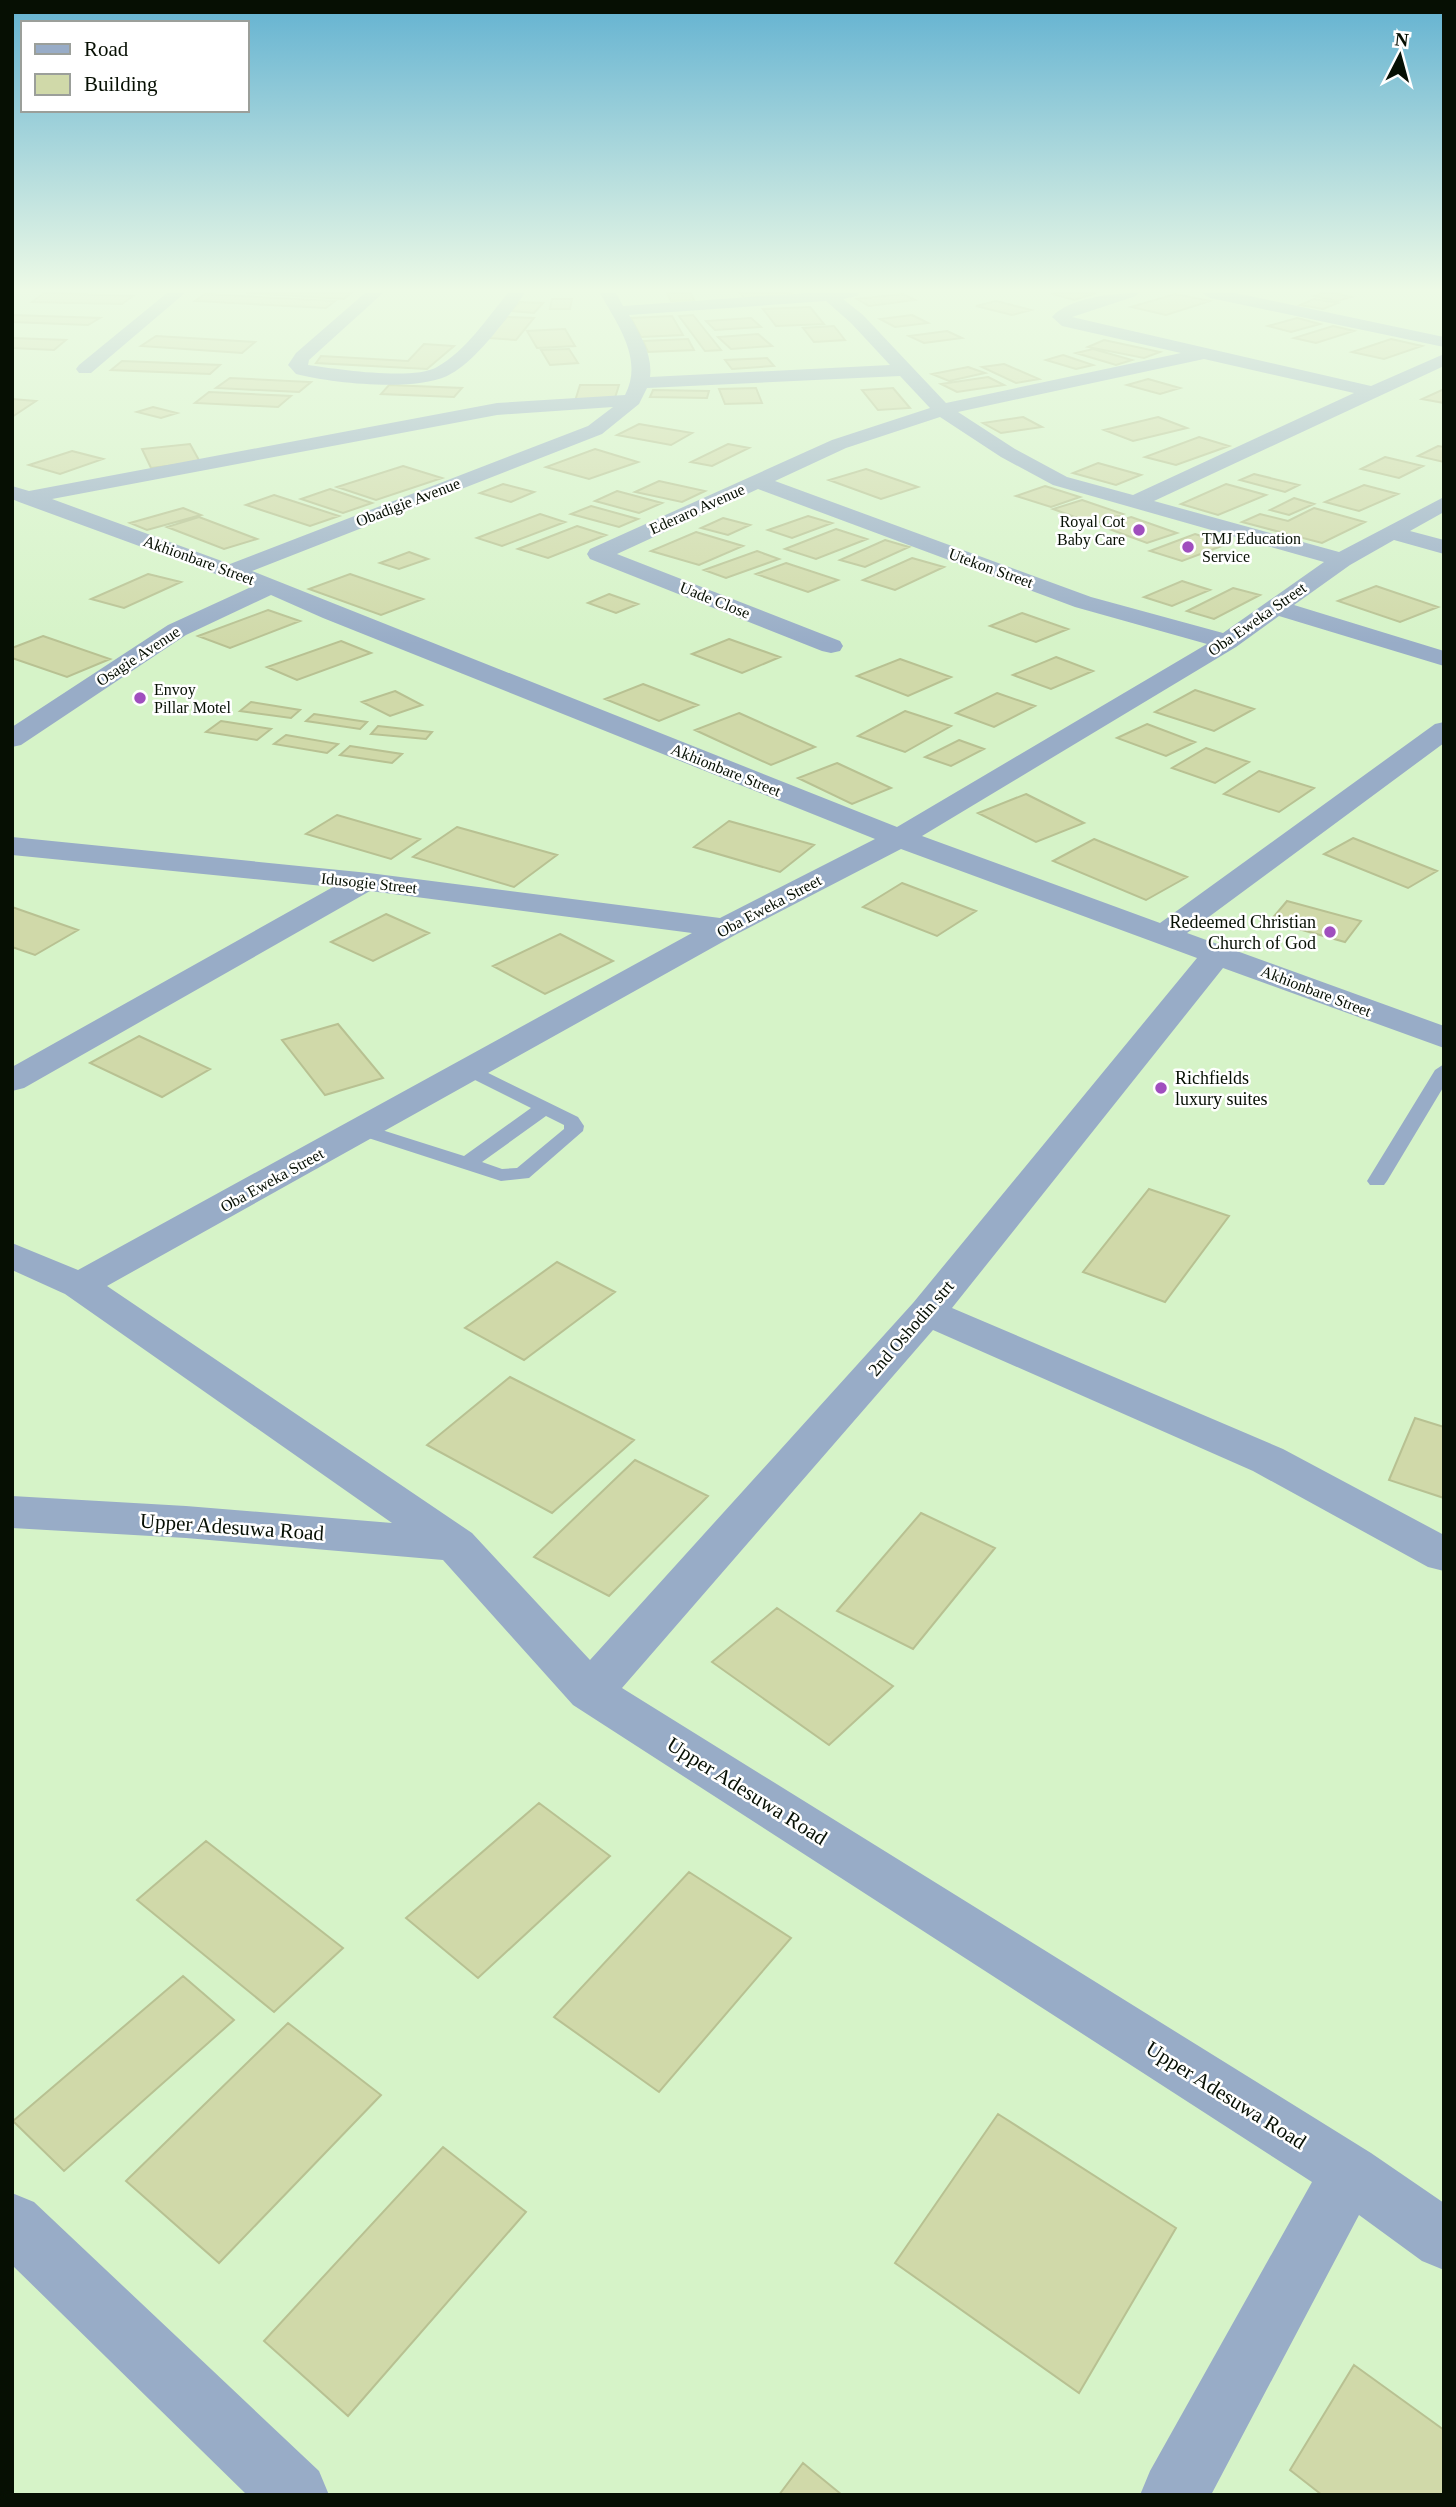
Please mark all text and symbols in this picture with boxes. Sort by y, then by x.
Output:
legend [21,21,248,112]
north arrow [1365,21,1435,91]
text: N [1394,28,1410,51]
text: Road [84,37,129,61]
text: Building [84,72,158,96]
street label: Obadigie Avenue [353,474,463,531]
street label: Ederaro Avenue [647,480,747,538]
place label: Royal Cot Baby Care [1057,513,1126,549]
marker: Royal Cot Baby Care [1131,522,1147,538]
place label: TMJ Education Service [1202,530,1301,565]
street label: Akhionbare Street [141,532,257,588]
marker: TMJ Education Service [1180,539,1196,555]
street label: Utekon Street [947,545,1036,591]
street label: Uade Close [677,578,753,622]
street label: Oba Eweka Street [1205,579,1310,659]
street label: Osagie Avenue [93,623,183,690]
place label: Envoy Pillar Motel [154,681,231,716]
marker: Envoy Pillar Motel [132,690,148,706]
street label: Akhionbare Street [669,740,784,800]
street label: Idusogie Street [320,870,418,898]
street label: Oba Eweka Street [714,871,824,941]
place label: Redeemed Christian Church of God [1170,912,1316,953]
marker: Redeemed Christian Church of God [1322,924,1338,940]
street label: Akhionbare Street [1258,962,1374,1020]
place label: Richfields luxury suites [1175,1068,1268,1109]
marker: Richfields luxury suites [1153,1080,1169,1096]
street label: Oba Eweka Street [217,1144,327,1215]
street label: 2nd Oshodin strt [864,1276,958,1380]
street label: Upper Adesuwa Road [139,1509,325,1545]
street label: Upper Adesuwa Road [662,1732,832,1850]
street label: Upper Adesuwa Road [1141,2036,1311,2154]

